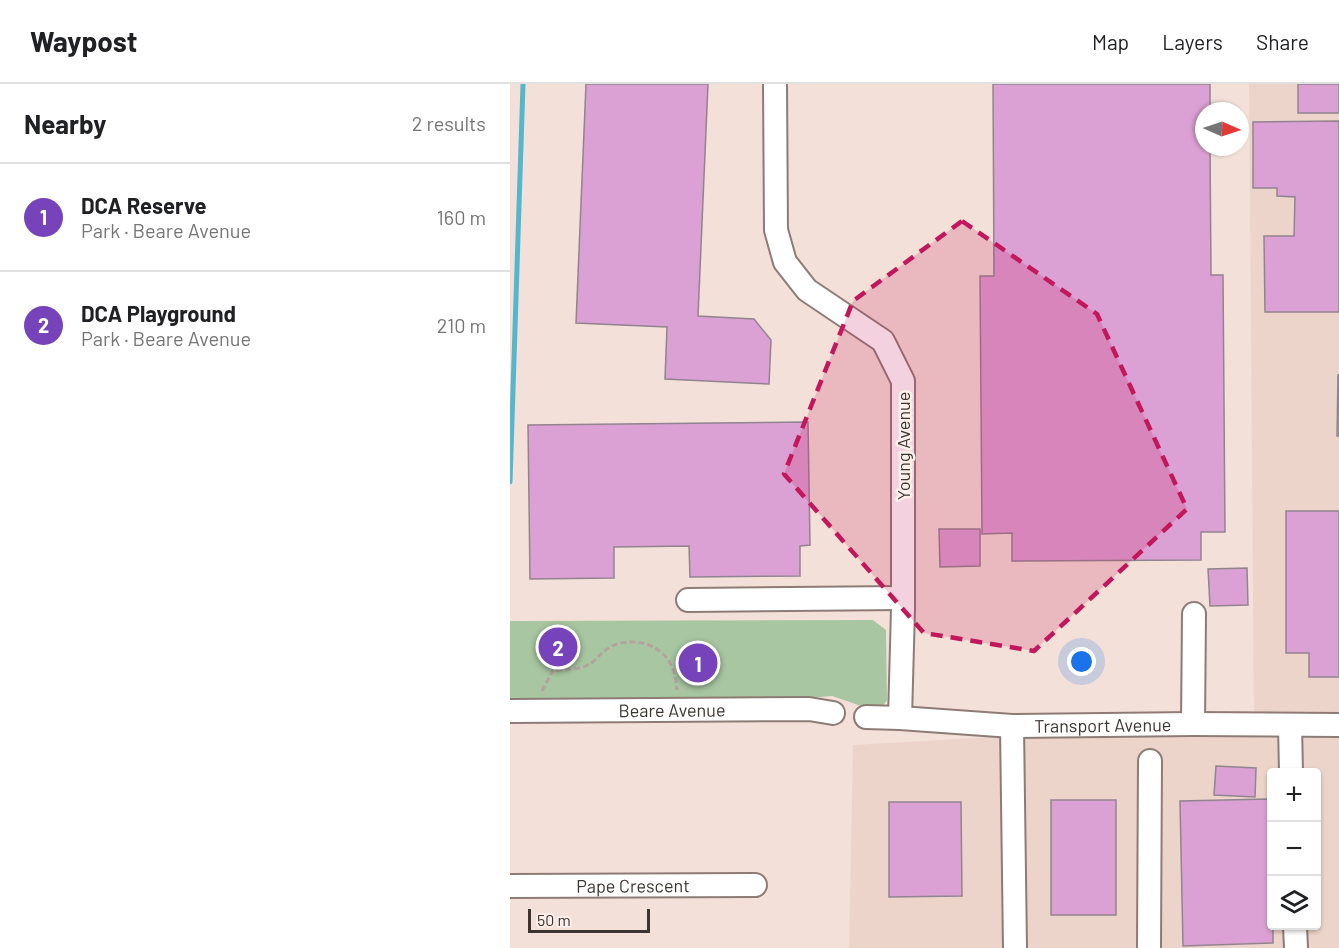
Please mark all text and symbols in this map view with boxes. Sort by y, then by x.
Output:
text: Waypost [30,24,137,58]
text: Map [1092,29,1129,54]
text: Layers [1162,29,1223,54]
text: Share [1256,29,1309,54]
north arrow [1195,102,1249,156]
text: Nearby [24,108,106,139]
text: 2 results [412,111,486,135]
text: DCA Reserve [81,192,206,218]
text: 1 [40,205,47,229]
text: 160 m [437,205,486,229]
text: Park · Beare Avenue [81,218,251,242]
text: DCA Playground [81,300,236,326]
text: 2 [38,313,49,337]
text: 210 m [437,313,486,337]
text: Park · Beare Avenue [81,326,251,350]
street label: Young Avenue [892,392,914,500]
pin: 2 [538,624,578,670]
pin: 1 [678,640,717,686]
your location [1067,647,1096,676]
street label: Beare Avenue [618,699,726,721]
street label: Transport Avenue [1034,713,1171,737]
map controls [1267,768,1321,930]
button: + [1267,768,1321,822]
button: − [1267,822,1321,876]
street label: Pape Crescent [576,874,690,897]
button: layers [1267,876,1321,930]
scale bar [528,906,650,934]
text: 50 m [537,910,571,929]

